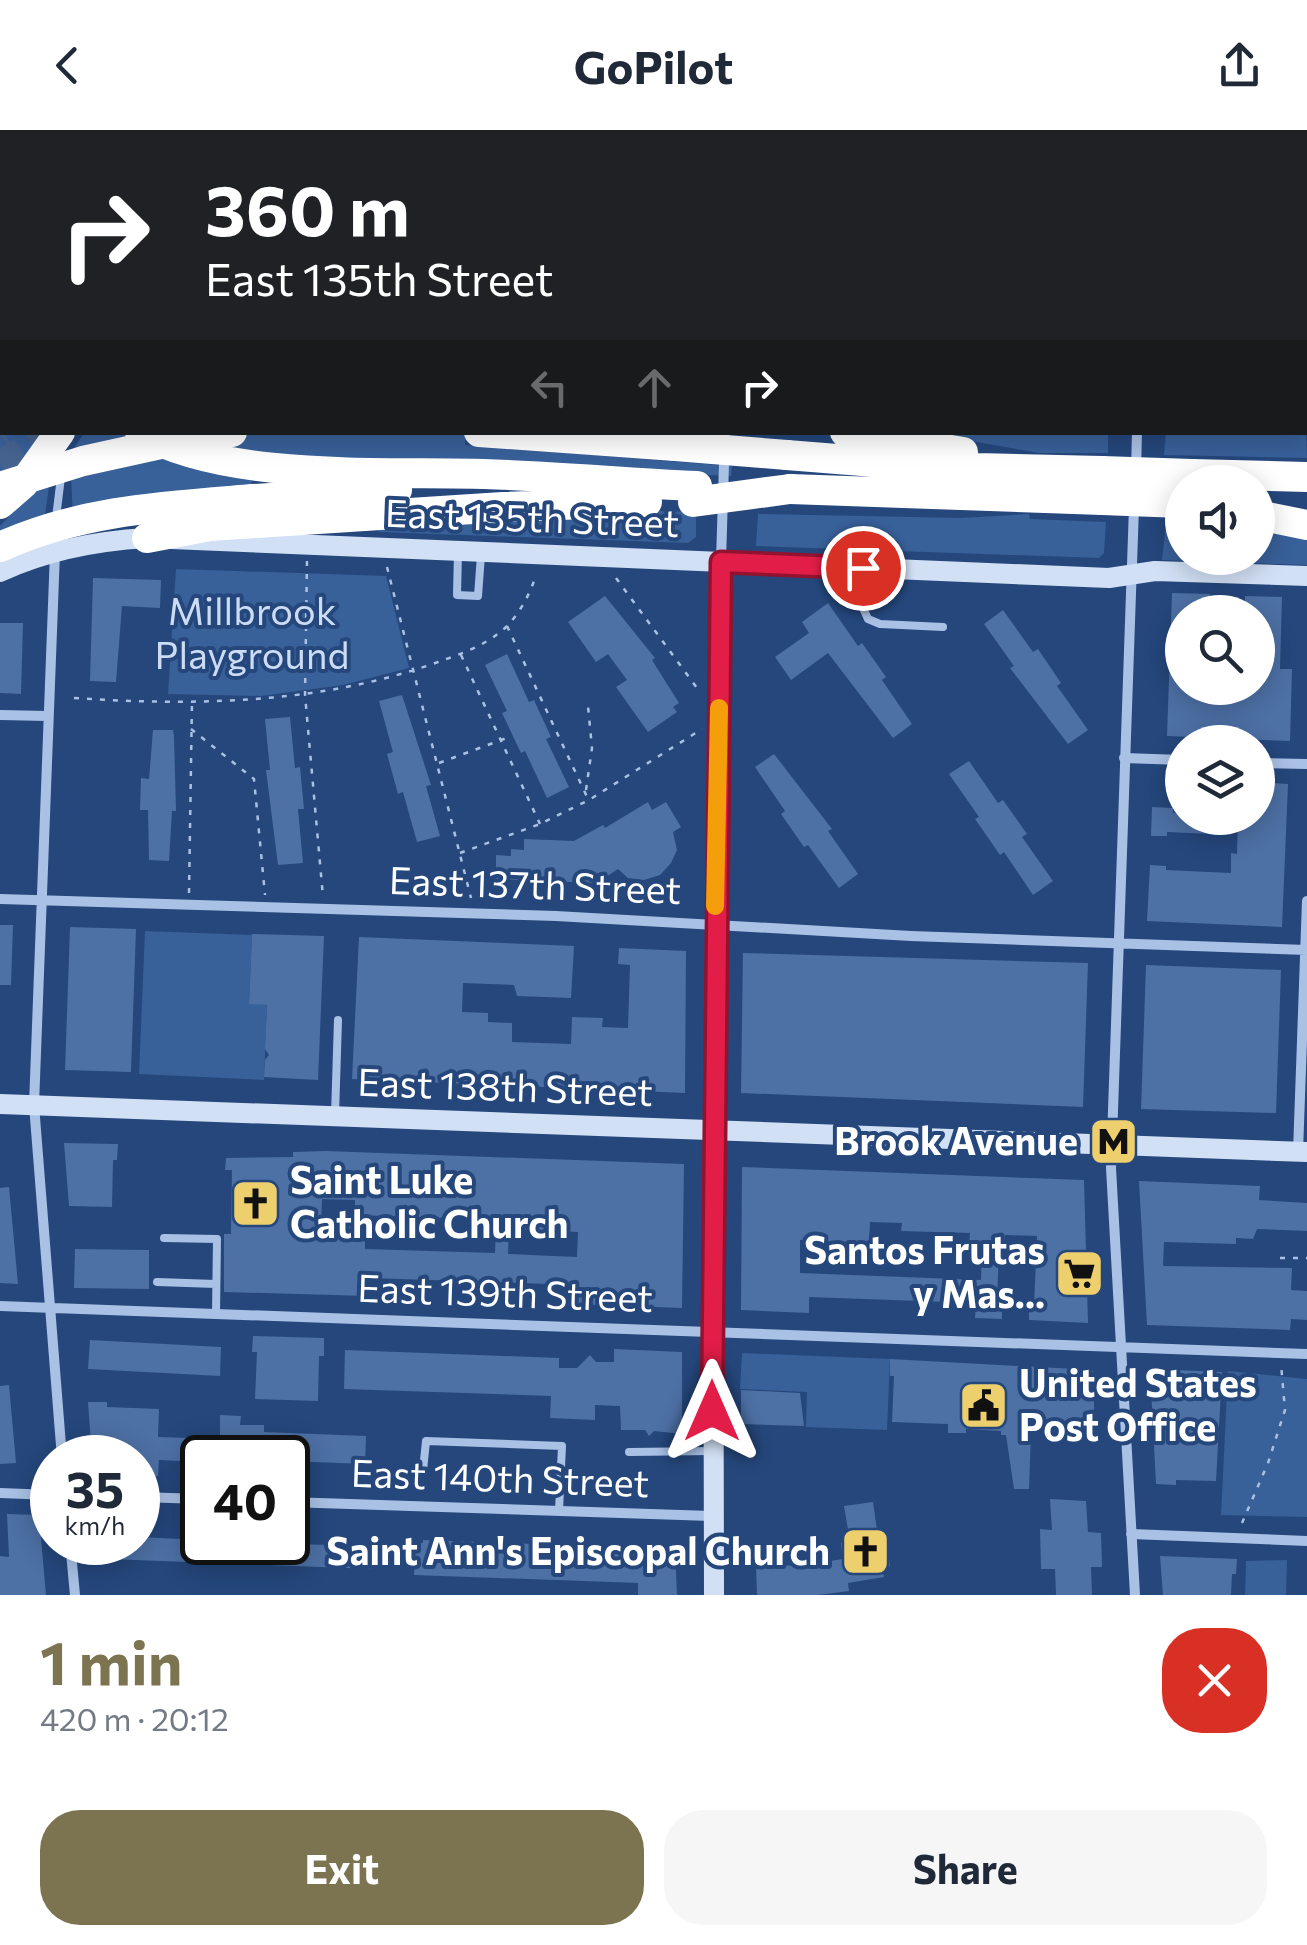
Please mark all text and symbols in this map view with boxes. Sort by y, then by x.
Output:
icon: back [40,38,95,93]
text: GoPilot [574,38,733,93]
icon: share [1212,38,1267,93]
text: 360 m [205,165,410,250]
icon: right [40,170,170,300]
text: East 135th Street [205,250,553,305]
icon: left [522,360,577,415]
icon: ahead [627,360,682,415]
icon: right [732,360,787,415]
map controls [1165,465,1275,835]
button: sound [1165,465,1275,575]
street label: East 135th Street [384,488,680,545]
pin [821,526,906,611]
icon: arrive [836,541,891,596]
park label: Millbrook Playground [155,586,349,677]
button: search [1165,595,1275,705]
button: layers [1165,725,1275,835]
street label: East 137th Street [388,855,682,912]
street label: East 138th Street [357,1057,654,1114]
place label: Brook Avenue [834,1116,1078,1163]
metro station icon: Brook Avenue [1087,1116,1139,1168]
place label: Saint Luke Catholic Church [290,1155,569,1246]
church icon: Saint Luke Catholic Church [229,1177,281,1229]
place label: Santos Frutas y Mas... [804,1225,1045,1316]
supermarket icon: Santos Frutas y Mas... [1054,1247,1106,1299]
street label: East 139th Street [357,1263,654,1320]
place label: United States Post Office [1019,1358,1257,1449]
position arrow [660,1359,764,1463]
public building icon: United States Post Office [958,1380,1010,1432]
speed limit sign: 40 [180,1435,310,1565]
street label: East 140th Street [350,1448,650,1505]
text: 35 [66,1457,124,1518]
text: km/h [65,1510,125,1540]
place label: Saint Ann's Episcopal Church [327,1526,830,1573]
church icon: Saint Ann's Episcopal Church [839,1526,891,1578]
text: 1 min [40,1624,182,1697]
button: close [1162,1628,1267,1733]
text: 420 m · 20:12 [40,1698,229,1738]
button: Exit [40,1810,644,1925]
button: Share [664,1810,1267,1925]

